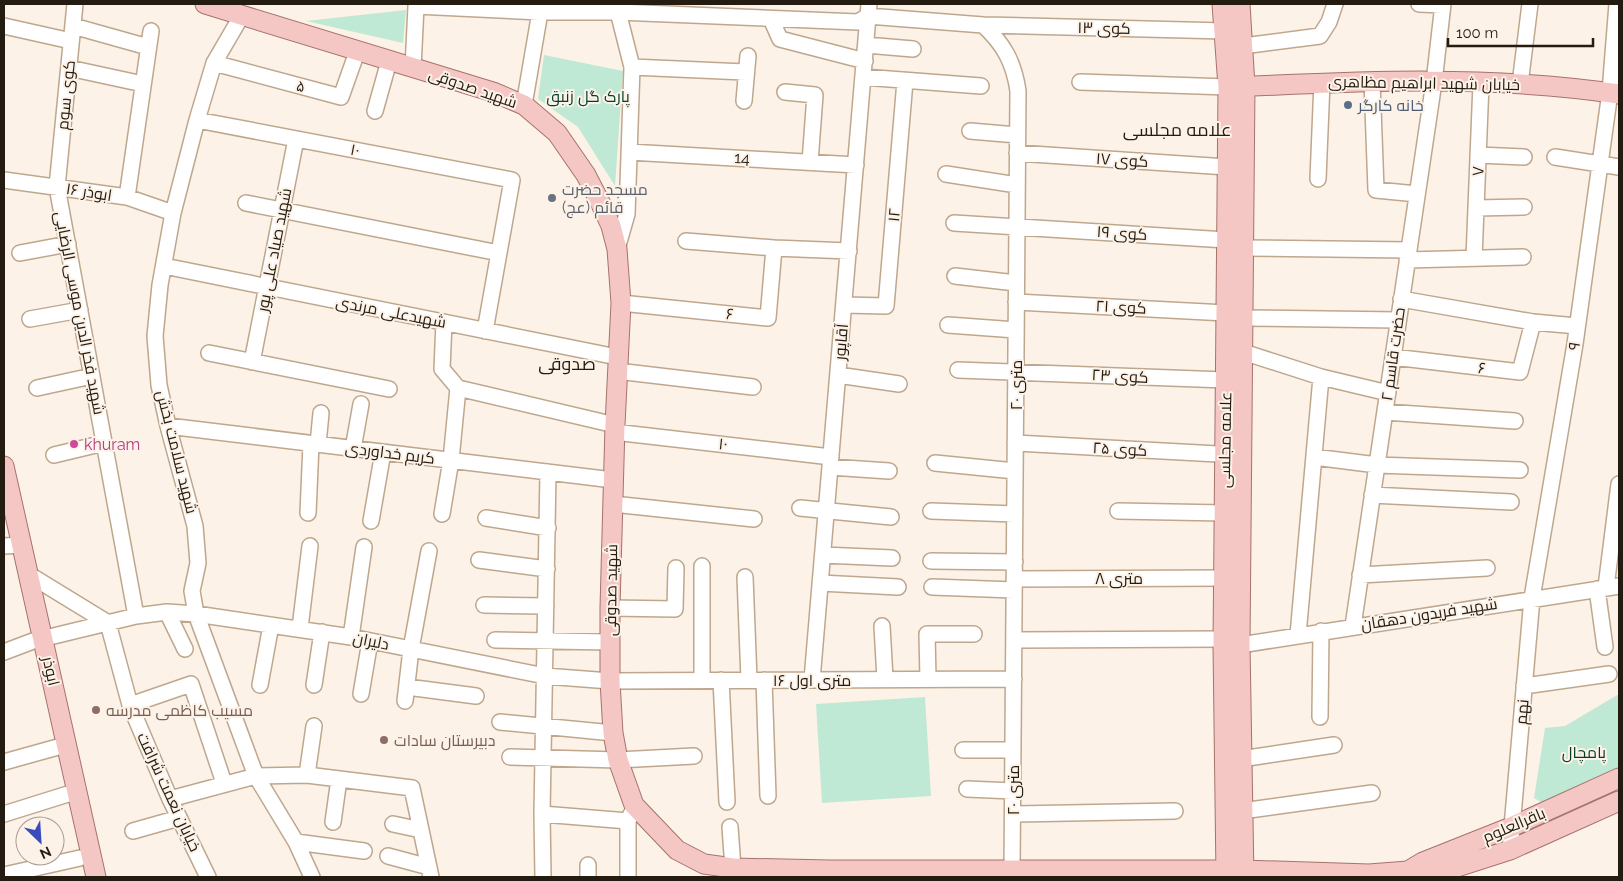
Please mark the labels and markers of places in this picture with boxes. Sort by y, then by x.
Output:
place label: خانه کارگر [1357,96,1424,115]
marker: خانه کارگر [1342,99,1354,111]
place label: مسجد حضرت قائم (عج) [562,180,648,219]
marker: مسجد حضرت قائم (عج) [546,192,558,204]
place label: khuram [84,435,140,454]
marker: khuram [68,438,80,450]
place label: مسیب کاظمی مدرسه [106,701,253,721]
marker: مسیب کاظمی مدرسه [90,704,102,716]
place label: دبیرستان سادات [394,731,496,751]
marker: دبیرستان سادات [378,734,390,746]

